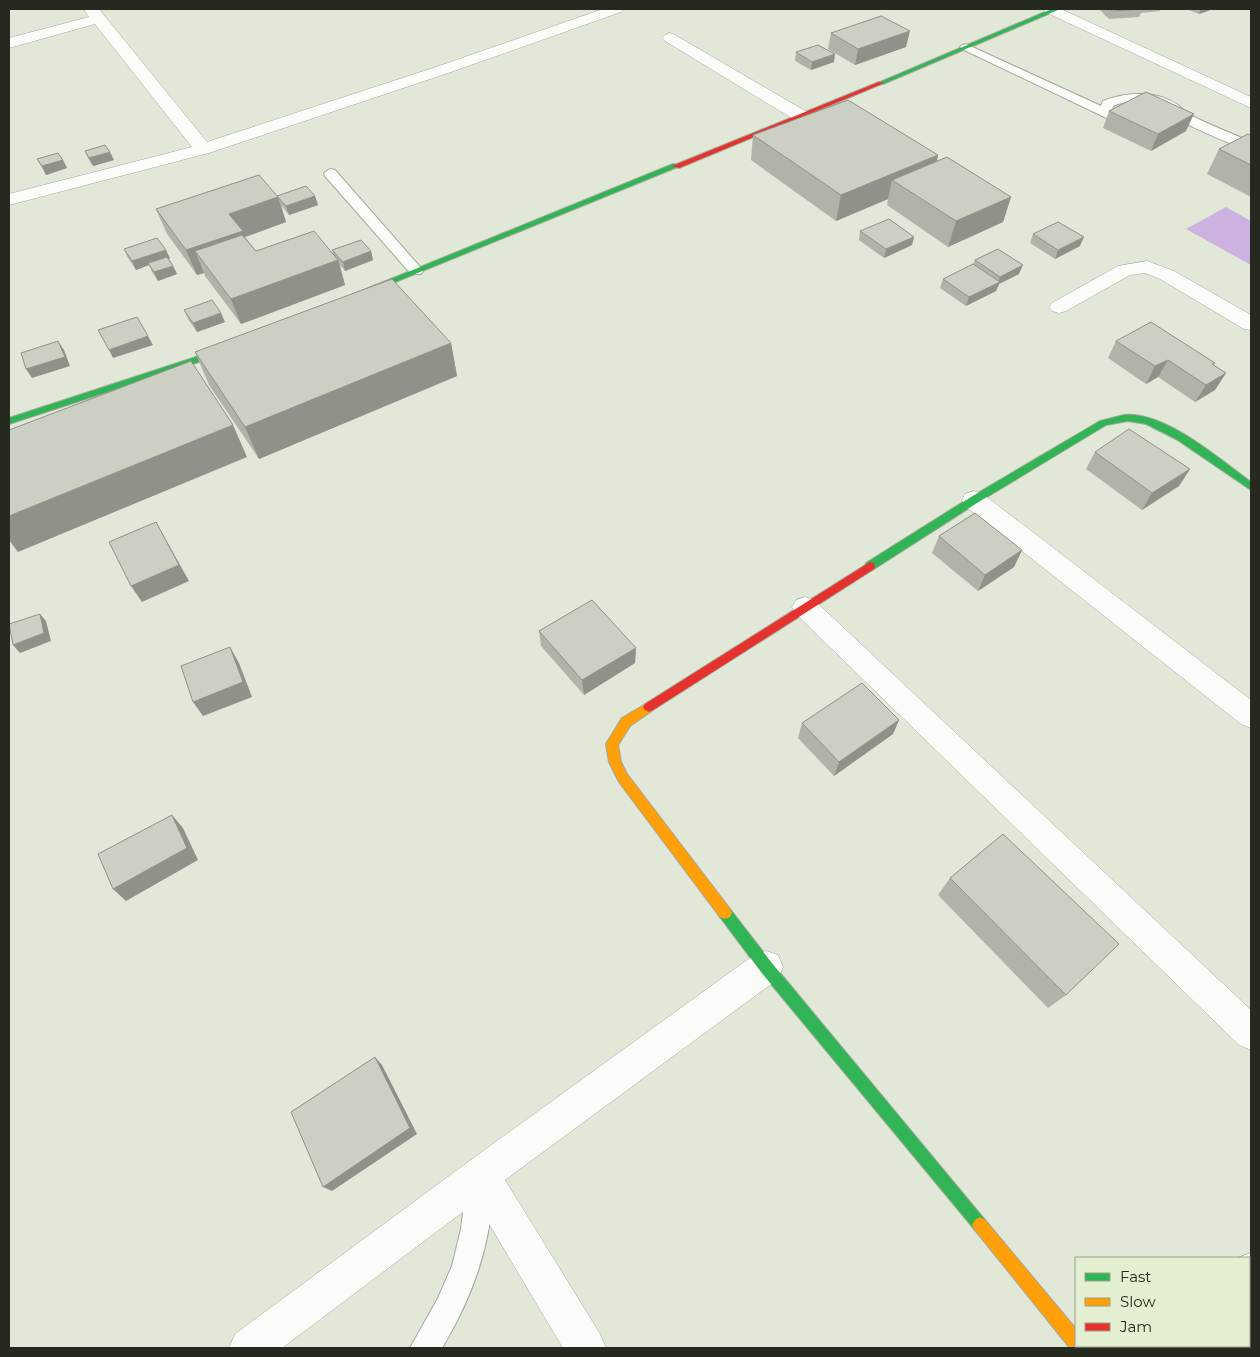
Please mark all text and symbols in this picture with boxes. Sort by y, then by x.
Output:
legend [1075,1257,1250,1347]
text: Fast [1120,1267,1151,1286]
text: Slow [1120,1292,1156,1311]
text: Jam [1119,1317,1152,1336]

